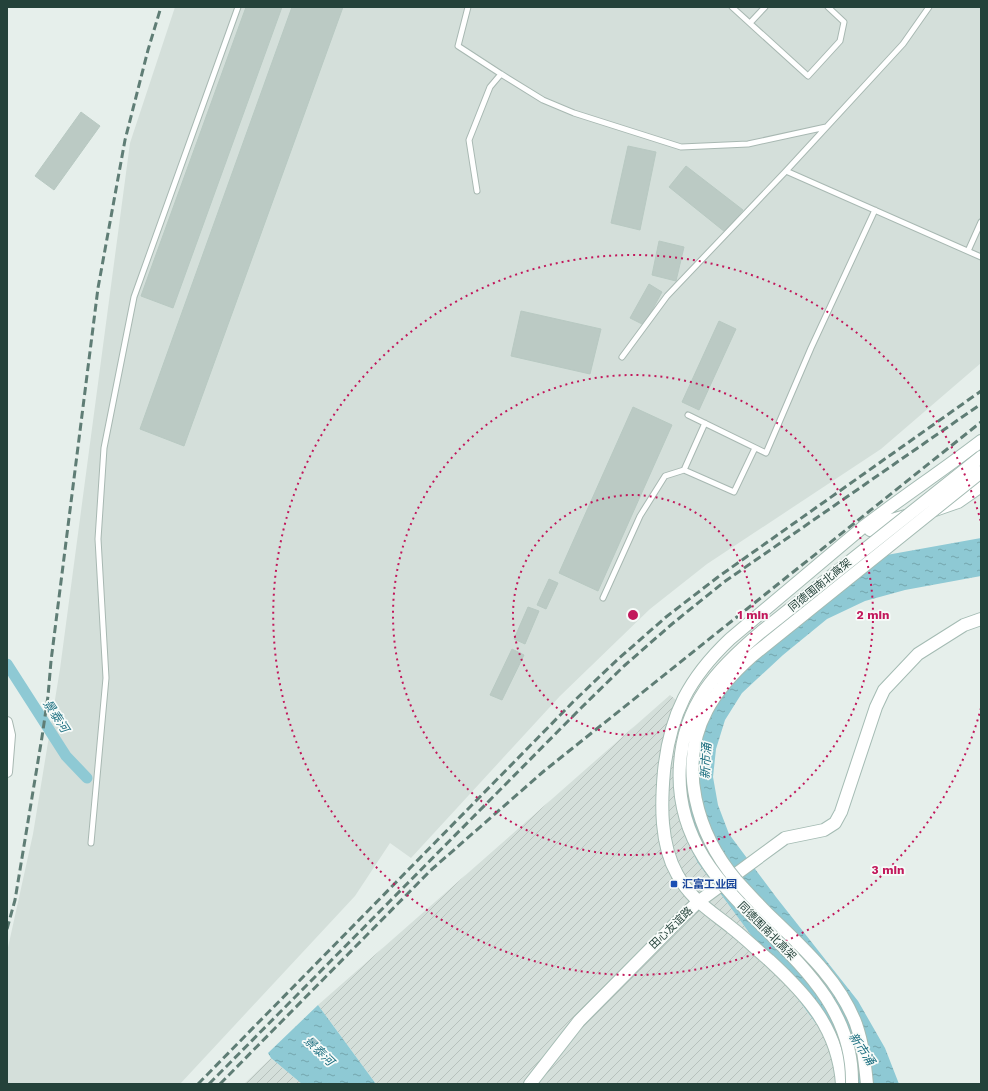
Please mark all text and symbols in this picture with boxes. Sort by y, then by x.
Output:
street label: 同德围南北高架 [786,556,854,614]
centre of rings [626,608,640,622]
text: 1 min [738,608,768,622]
text: 2 min [857,608,889,622]
water label: 景泰河 [40,697,73,737]
water label: 新市涌 [698,741,714,779]
text: 3 min [872,863,904,877]
place label: 汇富工业园 [682,878,737,891]
marker: 汇富工业园 [669,879,679,889]
street label: 同德围南北高架 [735,899,799,963]
street label: 田心友谊路 [647,904,695,952]
water label: 新市涌 [846,1030,879,1069]
water label: 景泰河 [301,1033,338,1070]

